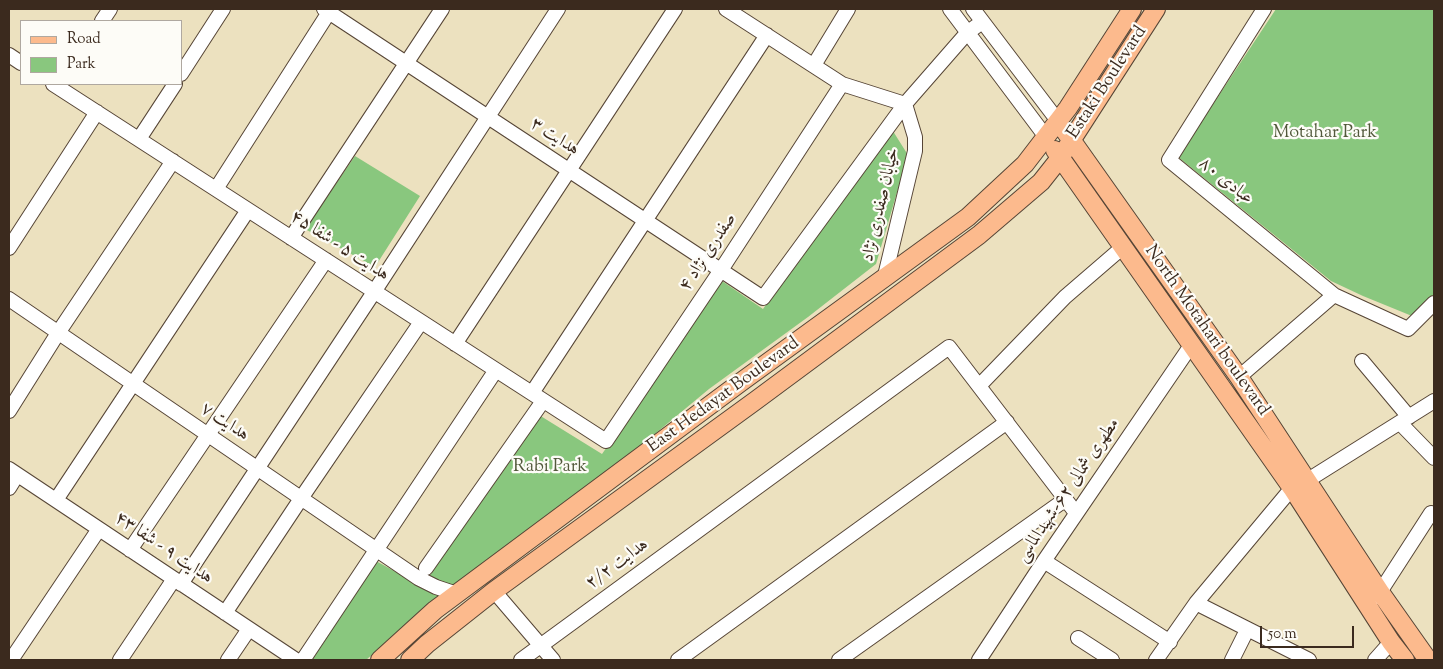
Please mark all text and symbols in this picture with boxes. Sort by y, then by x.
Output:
legend [20,20,182,85]
street label: Estaki Boulevard [1064,23,1152,143]
text: Road [67,29,101,50]
text: Park [67,54,96,75]
street label: هدایت ۳ [525,114,583,162]
park label: Motahar Park [1273,123,1377,145]
street label: خیابان صفدری نژاد [858,146,906,264]
street label: عبادی ۸۰ [1193,154,1257,210]
street label: هدایت ۵ - شفا ۴۵ [285,207,393,287]
street label: صفدری نژاد ۴ [676,210,742,296]
street label: North Motahari boulevard [1139,241,1273,421]
street label: East Hedayat Boulevard [644,333,804,459]
street label: هدایت ۷ [196,399,252,447]
street label: مطهری شمالی ۶۲-شهیدالماسی [1013,415,1125,567]
park label: Rabi Park [513,457,587,479]
street label: هدایت ۹ - شفا ۴۳ [110,508,216,590]
street label: هدایت ۲/۲ [582,535,654,595]
scale bar [1263,616,1357,648]
text: 50 m [1268,624,1297,645]

